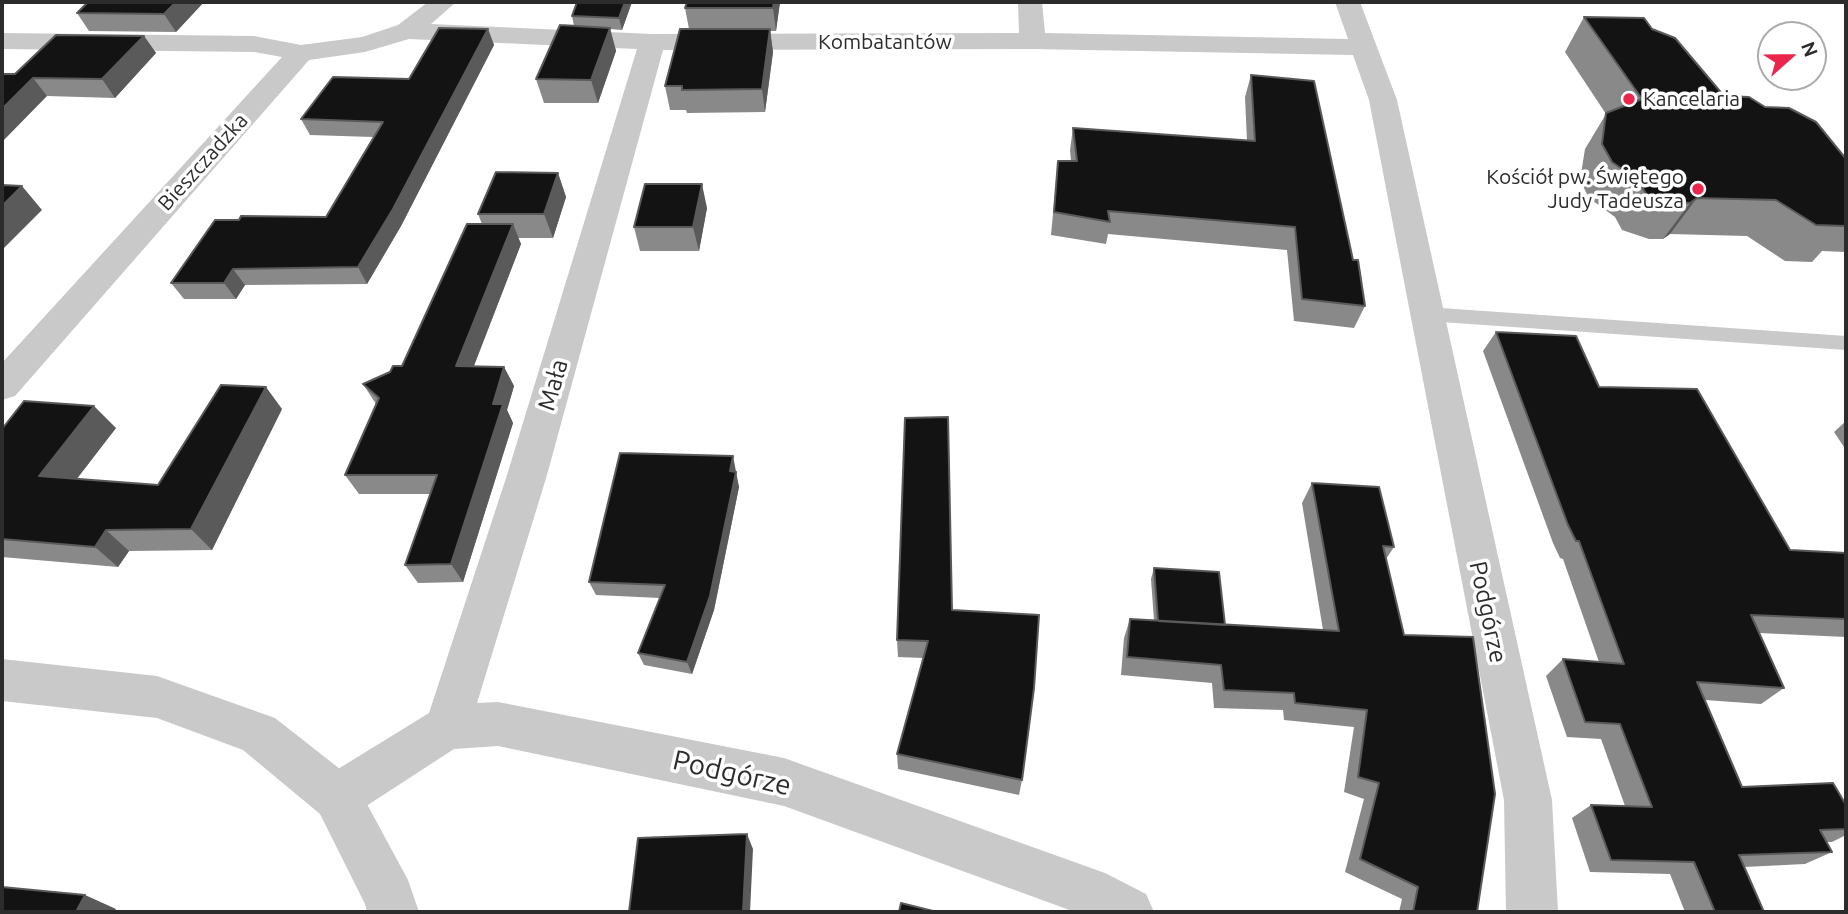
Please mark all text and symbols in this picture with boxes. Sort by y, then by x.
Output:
north arrow [1757,21,1827,91]
street label: Kombatantów [818,29,952,55]
text: N [1797,39,1823,60]
place label: Kancelaria [1643,86,1740,112]
marker: Kancelaria [1621,91,1637,107]
street label: Bieszczadzka [153,108,253,216]
place label: Kościół pw. Świętego Judy Tadeusza [1486,164,1684,214]
marker: Kościół pw. Świętego Judy Tadeusza [1690,181,1706,197]
street label: Mała [532,356,574,414]
street label: Podgórze [1463,559,1513,665]
street label: Podgórze [670,743,794,803]

